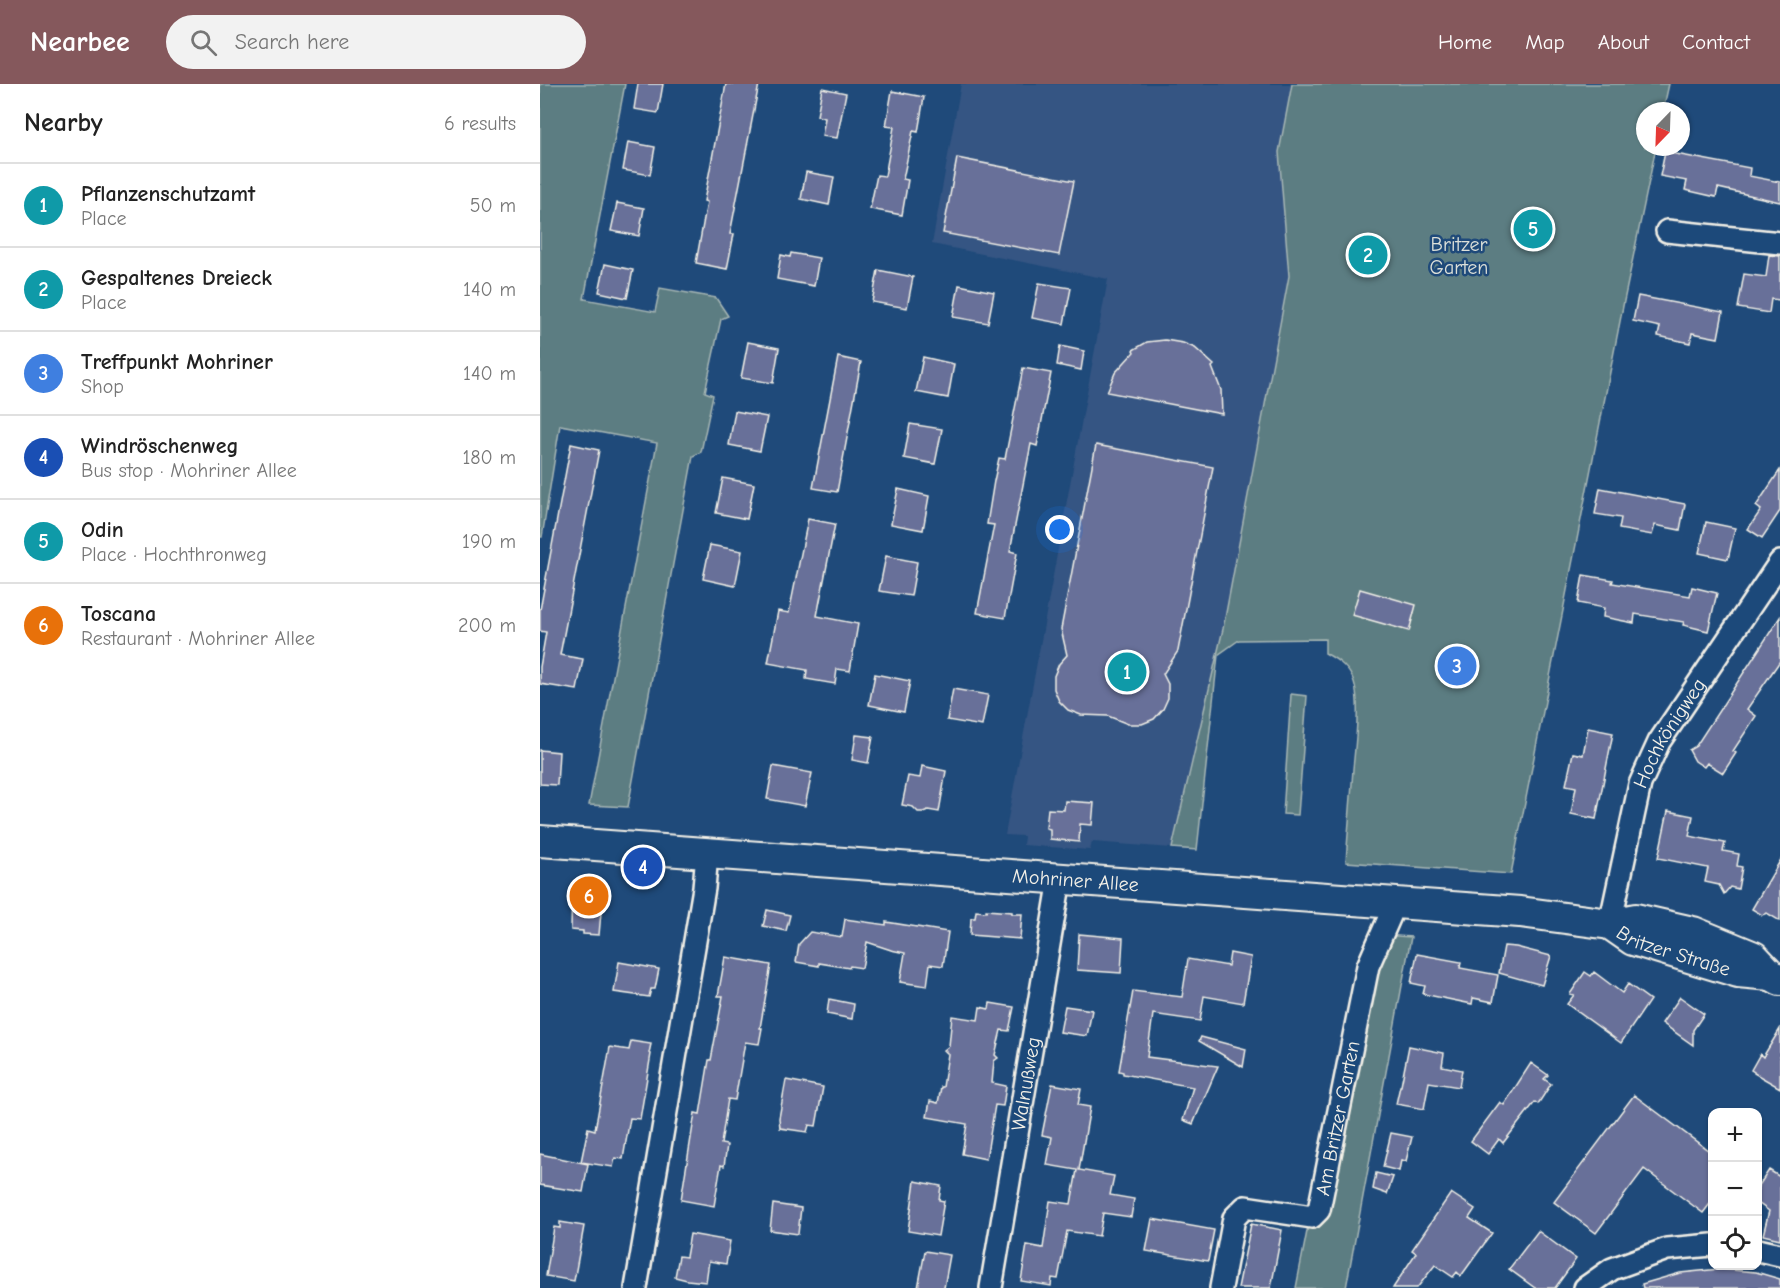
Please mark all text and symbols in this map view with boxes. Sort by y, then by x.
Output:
search box [166,15,586,69]
text: Nearbee [30,26,130,58]
icon: search [187,26,220,59]
text: Search here [235,29,349,55]
text: Home [1438,30,1492,54]
text: Map [1525,30,1565,54]
text: About [1598,30,1649,54]
text: Contact [1682,30,1750,54]
north arrow [1636,102,1690,156]
text: Nearby [24,108,103,138]
text: 6 results [444,112,516,135]
text: Pflanzenschutzamt [81,181,255,207]
text: 1 [40,194,47,217]
text: 50 m [470,194,516,217]
pin: 5 [1514,206,1552,252]
text: Place [81,207,127,230]
pin: 2 [1348,232,1388,278]
park label: Britzer Garten [1430,233,1488,279]
text: Gespaltenes Dreieck [81,265,272,291]
text: 2 [39,278,48,301]
text: 140 m [463,278,516,301]
text: Place [81,291,127,314]
text: Treffpunkt Mohriner [81,349,273,375]
text: 3 [39,362,48,385]
text: 140 m [463,362,516,385]
text: Shop [81,375,124,398]
text: Windröschenweg [81,433,239,459]
text: 4 [39,446,48,469]
text: 180 m [462,446,516,469]
text: Bus stop · Mohriner Allee [81,459,297,482]
your location [1045,515,1074,544]
text: Odin [81,517,124,543]
text: 5 [38,530,49,553]
text: 190 m [462,530,516,553]
text: Place · Hochthronweg [81,543,267,566]
text: Toscana [81,601,156,627]
text: 6 [38,614,49,637]
text: 200 m [458,614,516,637]
text: Restaurant · Mohriner Allee [81,627,315,650]
pin: 3 [1438,644,1476,688]
pin: 1 [1108,650,1146,694]
street label: Hochkönigweg [1629,674,1711,792]
pin: 4 [624,844,662,890]
street label: Mohriner Allee [1011,864,1140,896]
pin: 6 [569,874,608,918]
street label: Britzer Straße [1612,921,1733,981]
street label: Walnußweg [1007,1035,1045,1133]
street label: Am Britzer Garten [1311,1039,1365,1198]
map controls [1708,1108,1762,1270]
button: + [1708,1108,1762,1162]
button: − [1708,1162,1762,1216]
button: locate [1708,1216,1762,1270]

